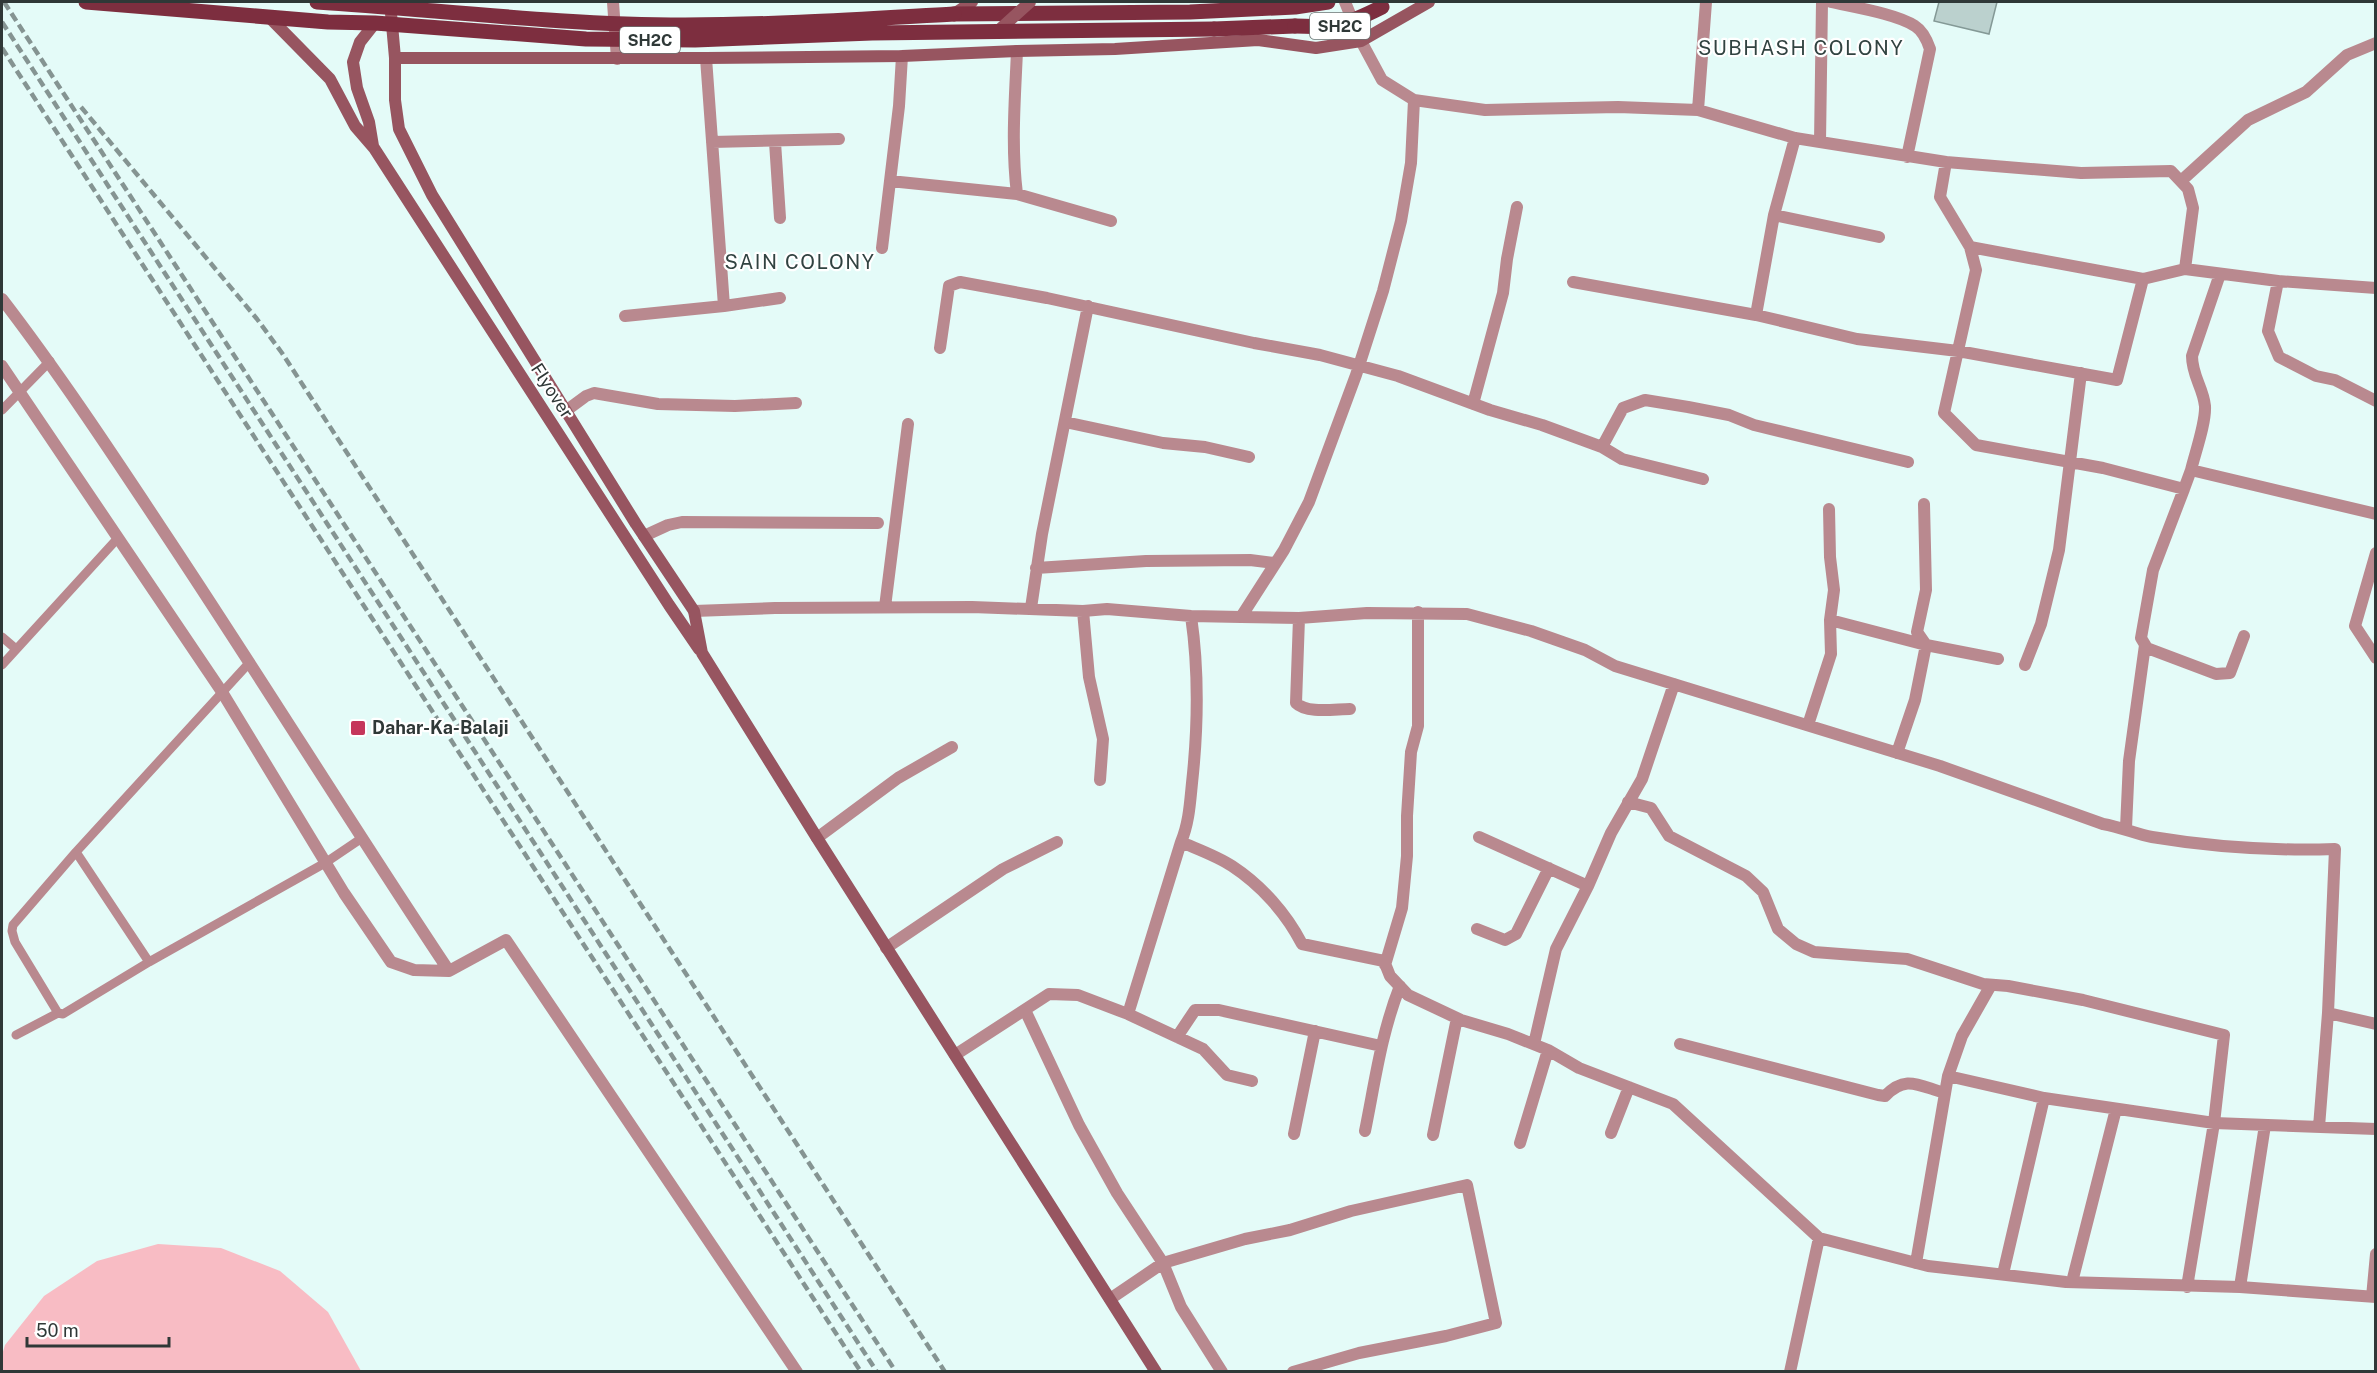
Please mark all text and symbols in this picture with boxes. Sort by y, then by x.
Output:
road number: SH2C [1310,13,1370,39]
road number: SH2C [620,27,680,53]
district label: SUBHASH COLONY [1698,36,1904,60]
district label: SAIN COLONY [725,250,875,274]
street label: Flyover [527,359,578,422]
place label: Dahar-Ka-Balaji [372,717,509,738]
marker: Dahar-Ka-Balaji [349,719,367,737]
scale bar [27,1310,170,1348]
text: 50 m [36,1320,79,1341]

